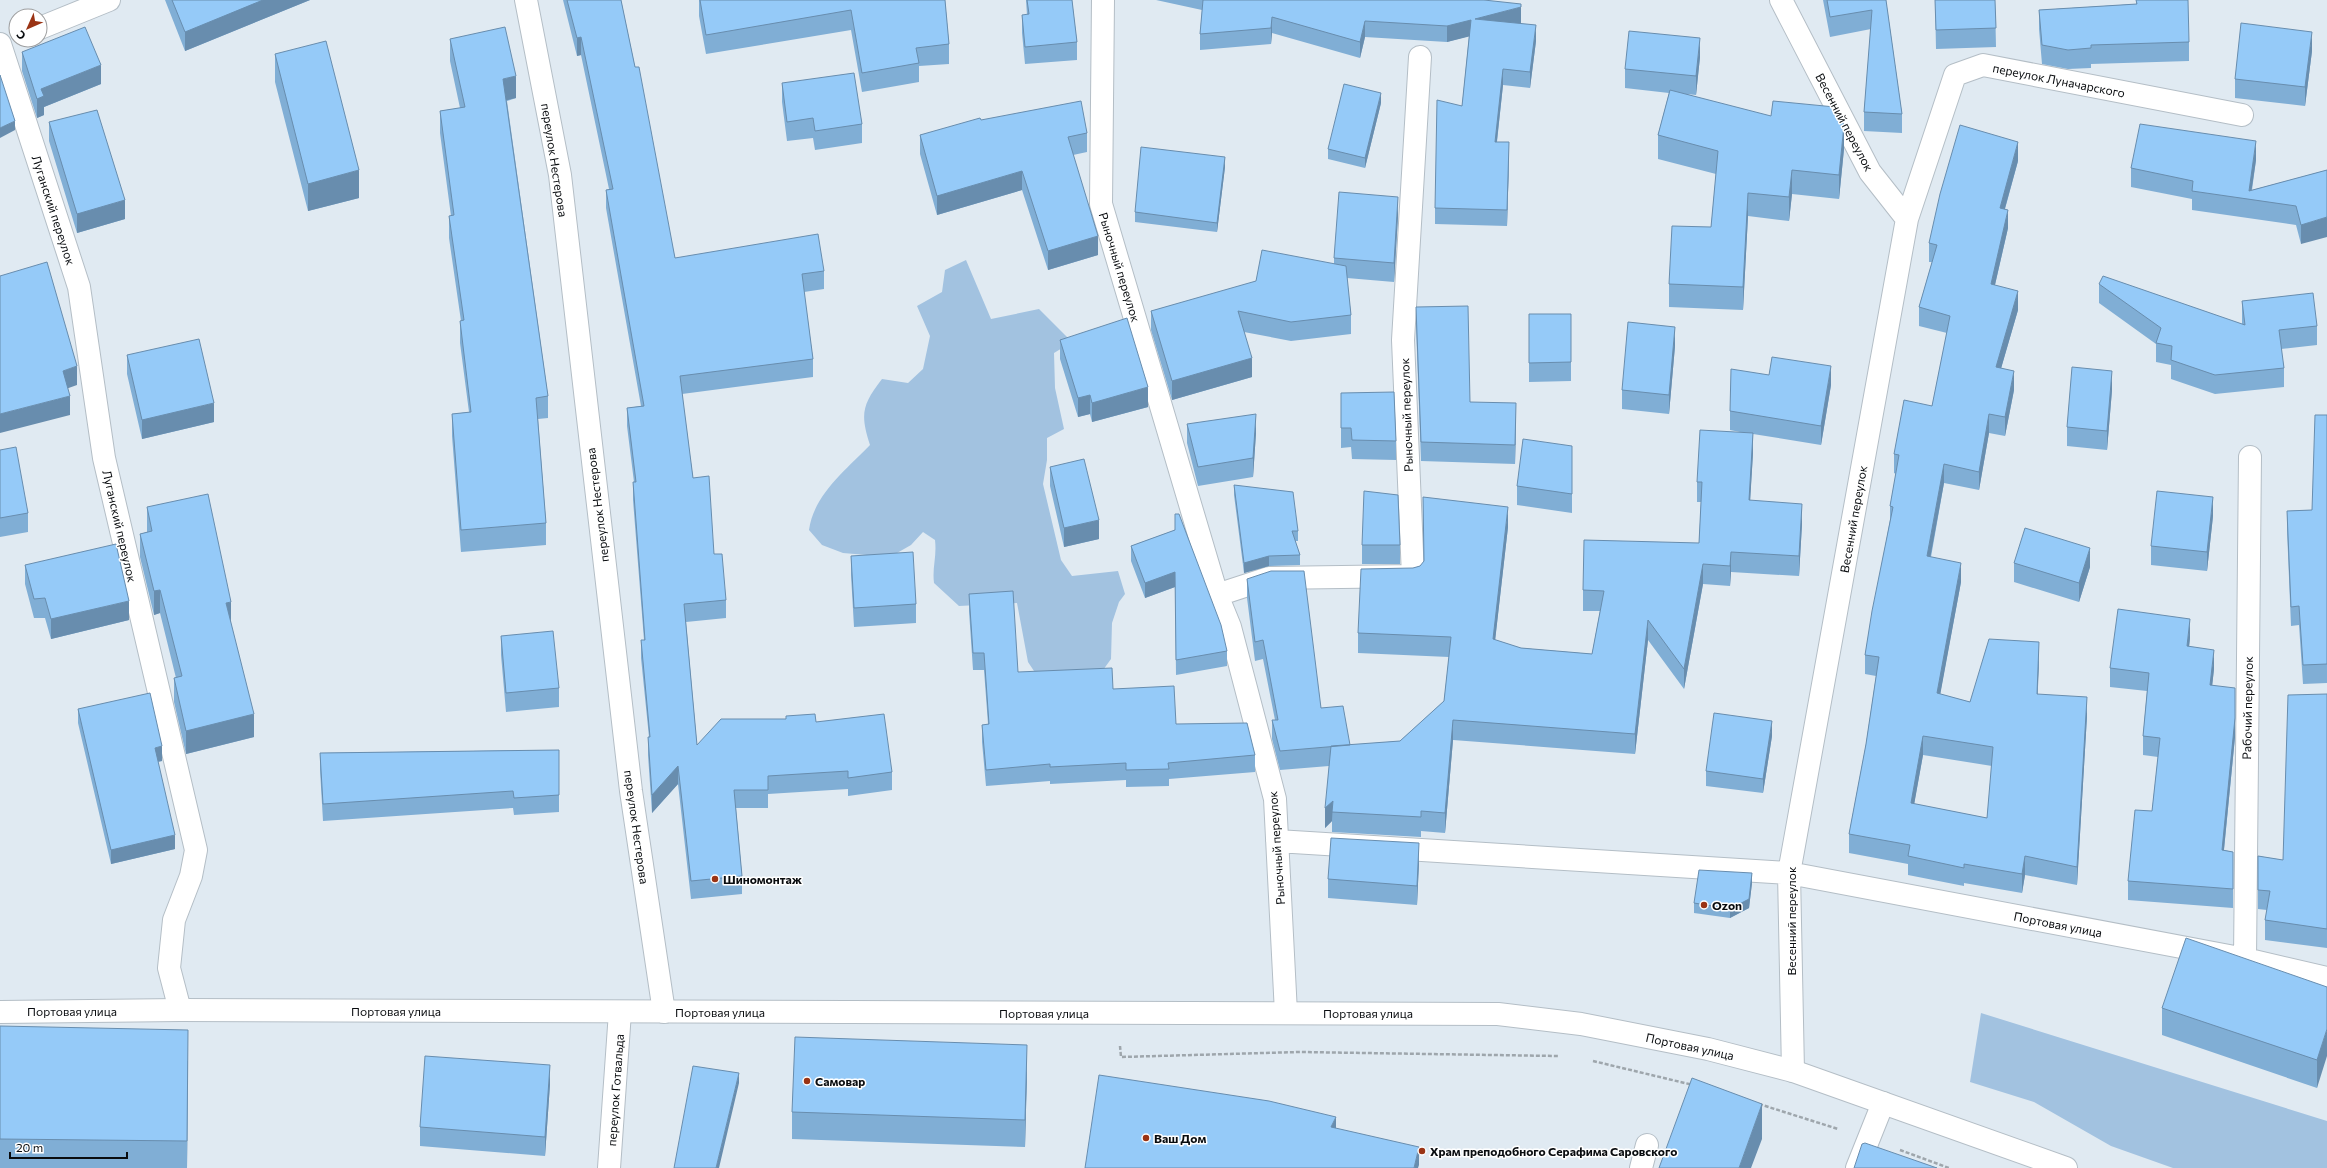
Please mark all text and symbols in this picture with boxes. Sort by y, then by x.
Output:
north arrow [8,8,48,48]
text: С [13,28,28,43]
street label: переулок Луначарского [1992,60,2126,100]
street label: Весенний переулок [1813,71,1877,174]
street label: переулок Нестерова [539,102,571,218]
street label: Луганский переулок [30,153,79,267]
street label: Рыночный переулок [1097,210,1144,324]
street label: Рыночный переулок [1397,357,1415,472]
street label: переулок Нестерова [583,447,611,563]
street label: Весенний переулок [1837,464,1869,574]
street label: Луганский переулок [100,469,140,584]
street label: Рабочий переулок [2239,656,2255,760]
street label: переулок Нестерова [622,769,652,885]
street label: Рыночный переулок [1265,790,1287,905]
street label: Весенний переулок [1784,866,1798,975]
place label: Шиномонтаж [723,872,803,886]
marker: Шиномонтаж [710,874,720,884]
place label: Ozon [1712,898,1742,912]
marker: Ozon [1699,900,1709,910]
street label: Портовая улица [2013,909,2103,939]
street label: Портовая улица [27,1004,117,1018]
street label: Портовая улица [351,1004,441,1018]
street label: Портовая улица [675,1005,765,1019]
street label: Портовая улица [999,1006,1089,1020]
street label: Портовая улица [1323,1006,1413,1020]
street label: Портовая улица [1645,1030,1735,1062]
street label: переулок Готвальда [604,1033,626,1147]
place label: Самовар [815,1074,865,1088]
marker: Самовар [802,1076,812,1086]
place label: Ваш Дом [1154,1131,1206,1145]
marker: Ваш Дом [1141,1133,1151,1143]
scale bar [10,1134,127,1160]
text: 20 m [16,1140,43,1154]
place label: Храм преподобного Серафима Саровского [1430,1144,1677,1158]
marker: Храм преподобного Серафима Саровского [1417,1146,1427,1156]

